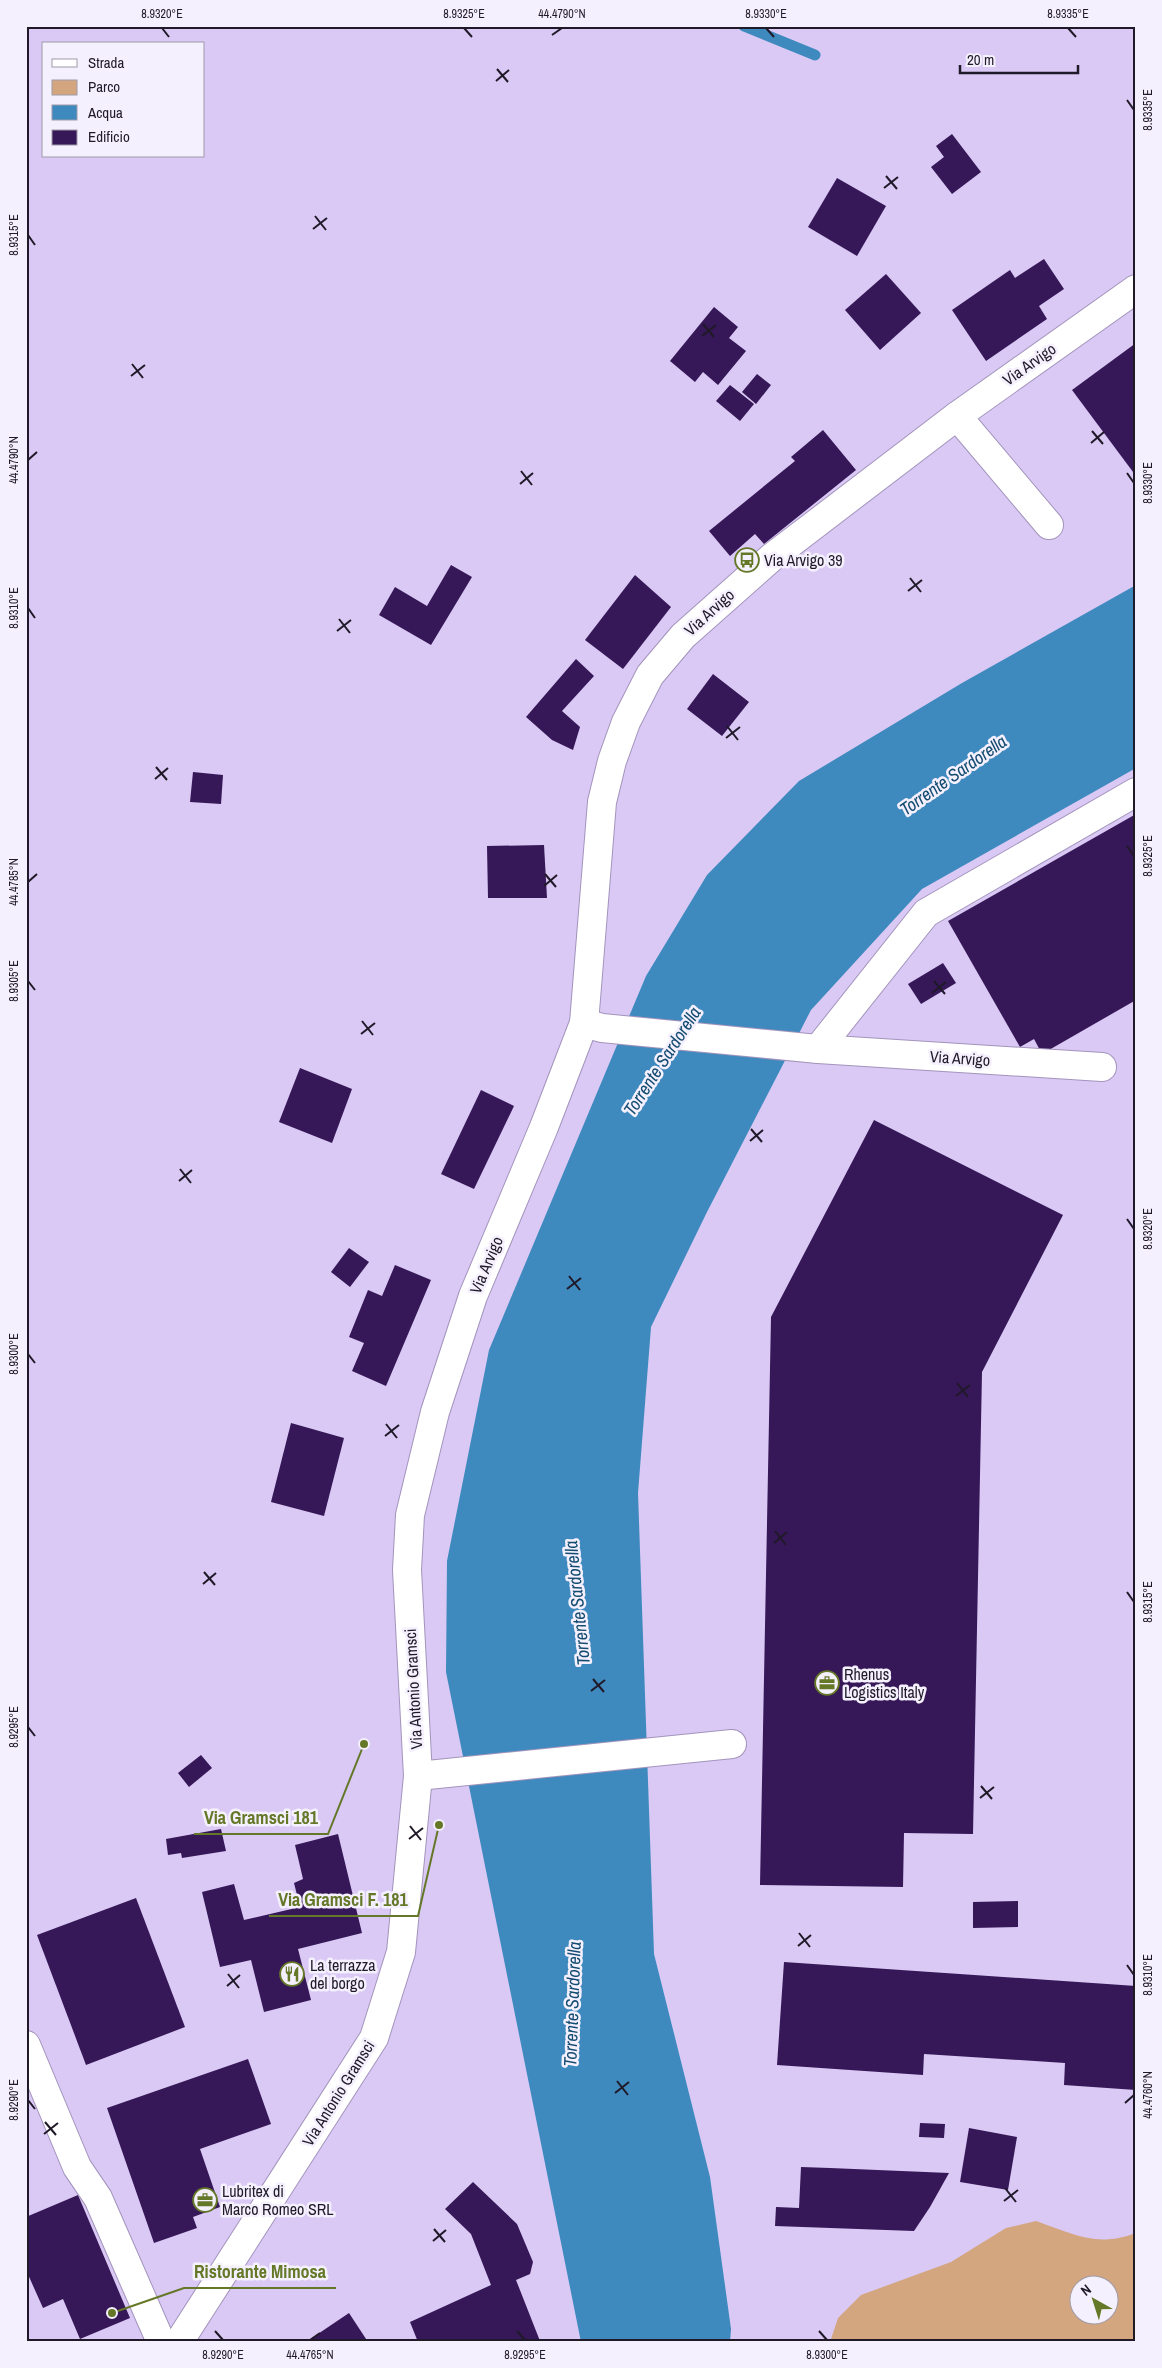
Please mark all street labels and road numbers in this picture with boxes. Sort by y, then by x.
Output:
street label: Via Arvigo [998,338,1060,390]
street label: Via Arvigo [679,584,739,640]
street label: Via Arvigo [929,1045,991,1071]
street label: Via Arvigo [464,1233,508,1297]
street label: Via Antonio Gramsci [399,1628,427,1750]
street label: Via Antonio Gramsci [297,2036,379,2150]

